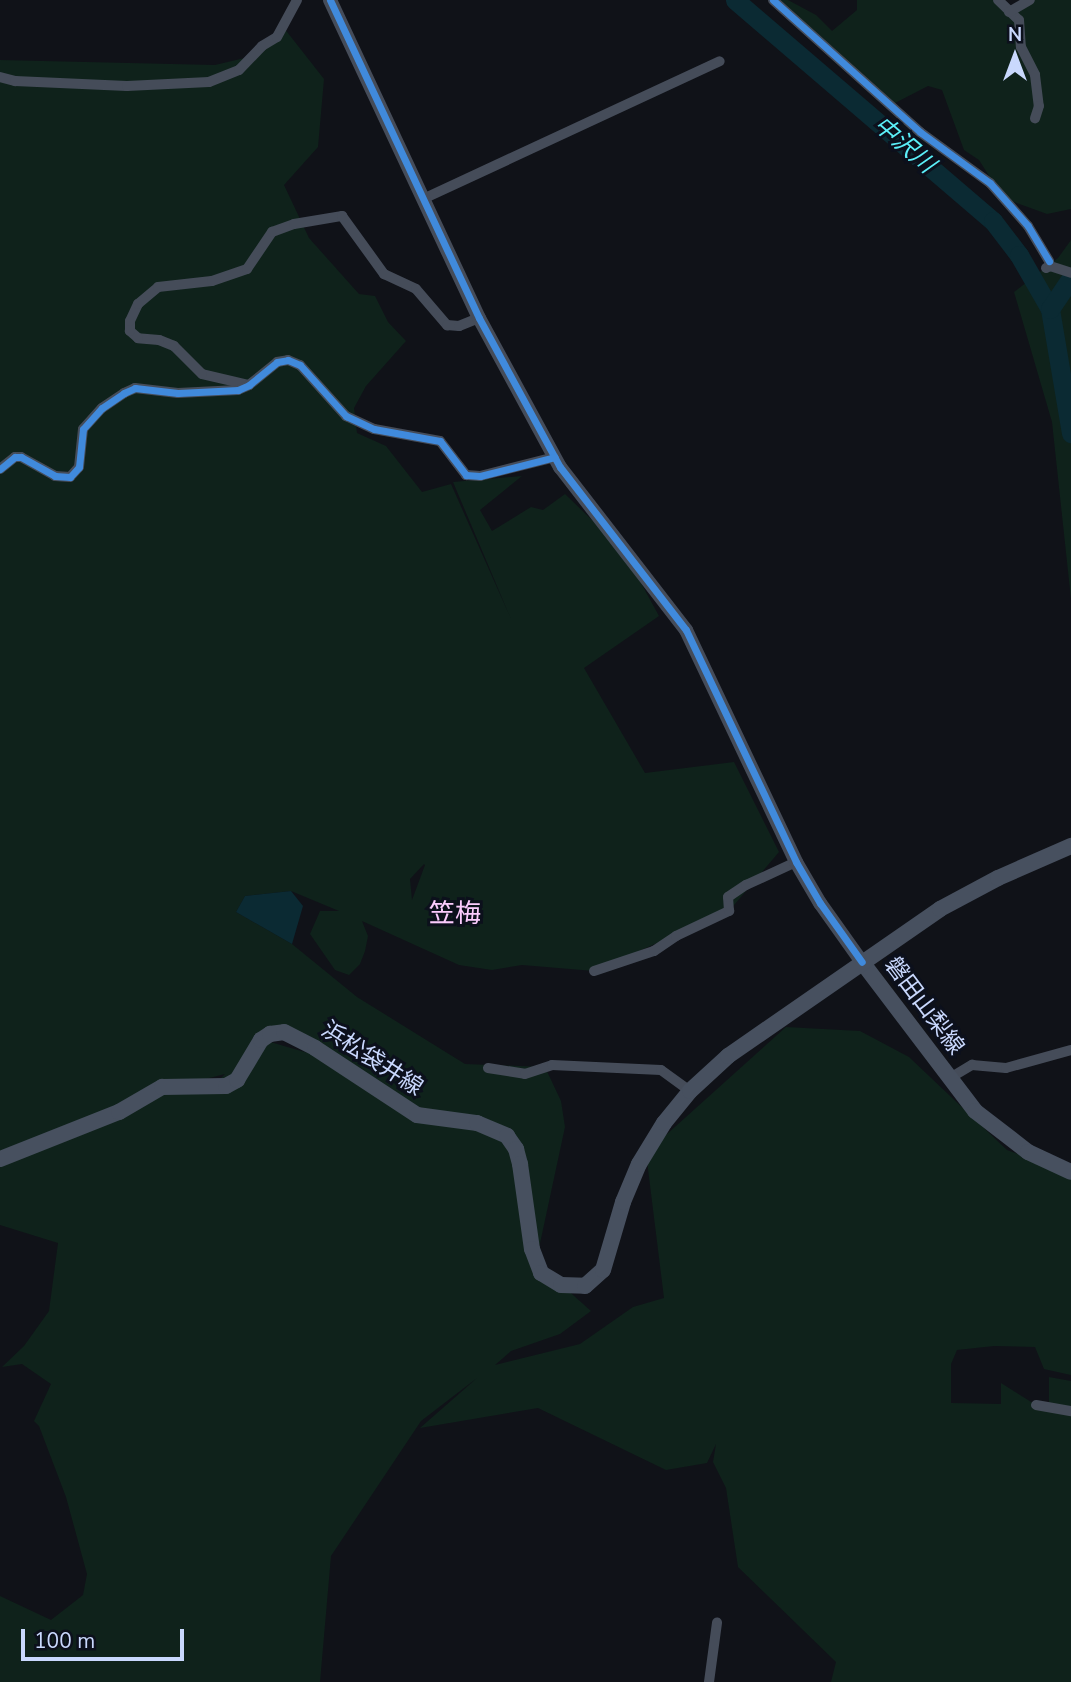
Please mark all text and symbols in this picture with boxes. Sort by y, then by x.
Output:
north arrow [980,21,1050,91]
text: N [1008,22,1022,48]
water label: 中沢川 [867,111,941,179]
district label: 笠梅 [429,898,481,930]
street label: 磐田山梨線 [878,952,970,1060]
street label: 浜松袋井線 [316,1016,428,1102]
scale bar [24,1616,187,1660]
text: 100 m [34,1627,95,1655]

